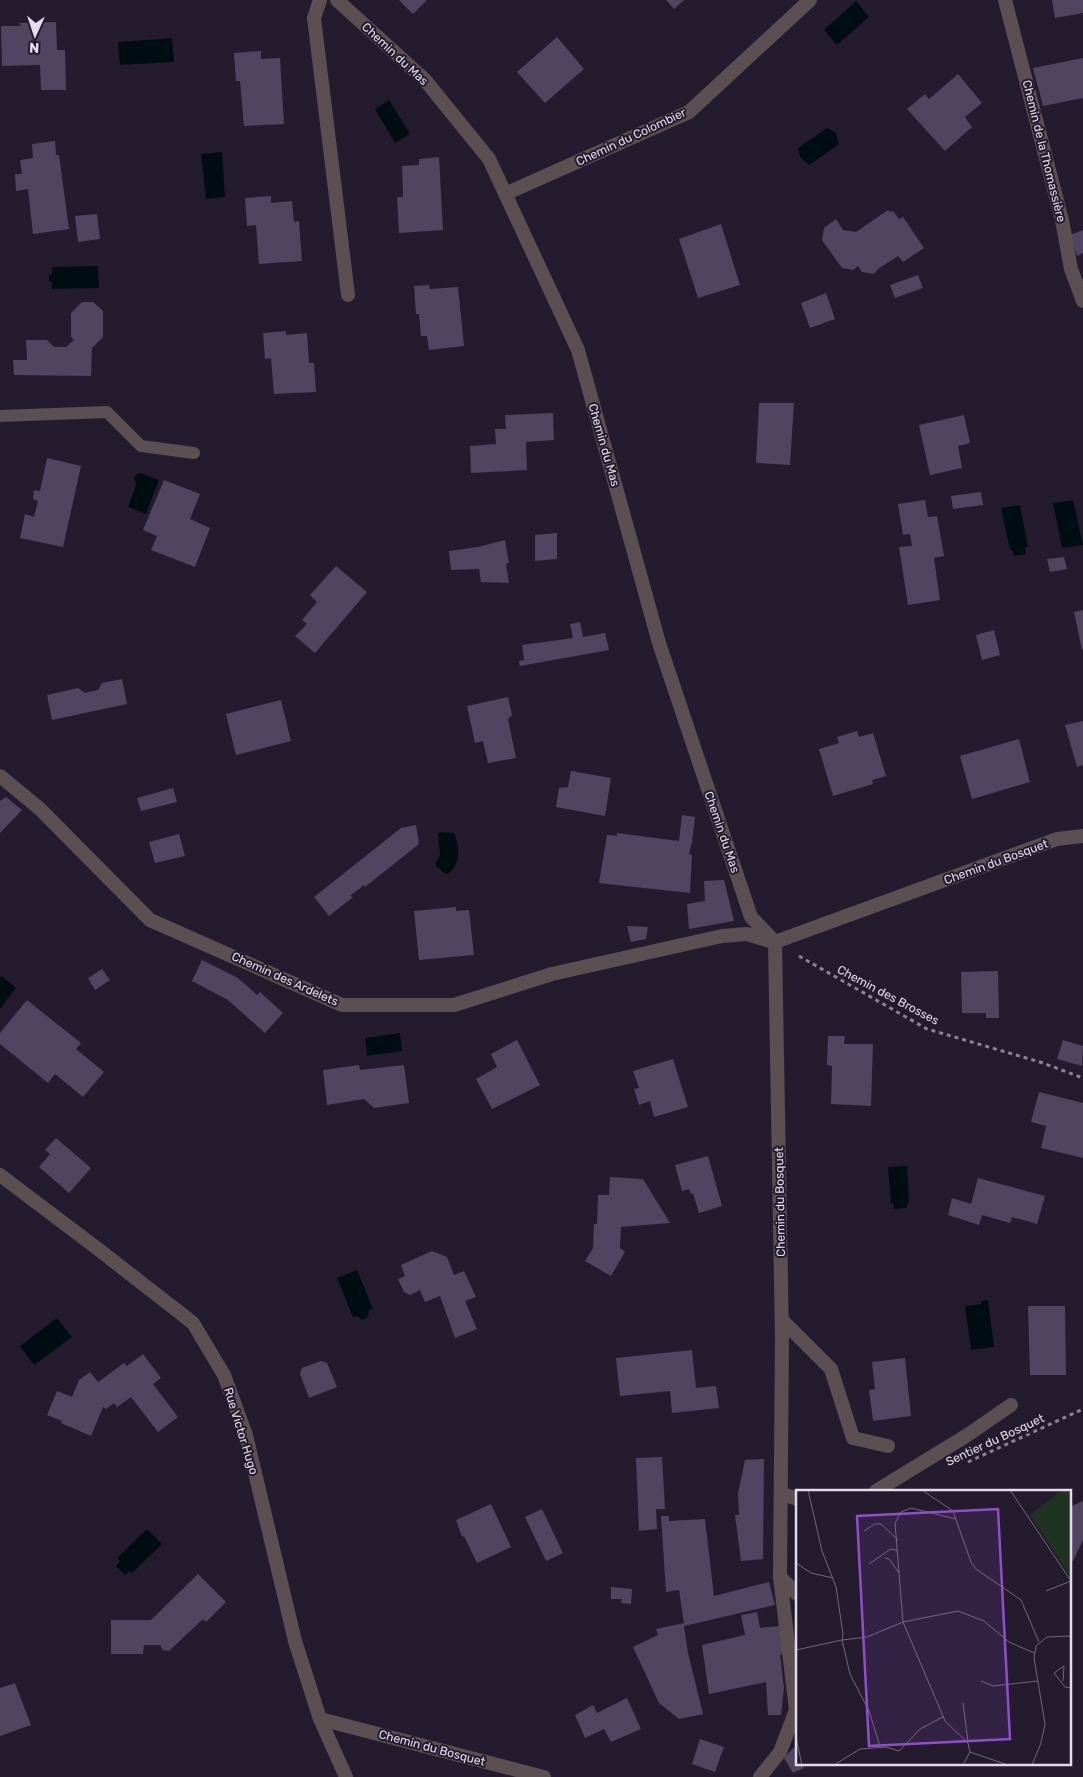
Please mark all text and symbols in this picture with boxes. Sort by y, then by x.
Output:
north arrow [10,10,60,60]
street label: Chemin du Mas [359,20,431,88]
text: N [29,39,40,56]
street label: Chemin de la Thomassière [1020,78,1069,224]
street label: Chemin du Colombier [574,105,689,169]
street label: Chemin du Mas [586,402,622,488]
street label: Chemin du Mas [701,789,743,875]
street label: Chemin du Bosquet [942,837,1050,887]
street label: Chemin des Ardelets [230,949,340,1009]
street label: Chemin des Brosses [835,962,941,1028]
street label: Chemin du Bosquet [772,1147,788,1257]
street label: Rue Victor Hugo [221,1386,261,1476]
street label: Sentier du Bosquet [944,1411,1047,1469]
inset map [796,1490,1070,1764]
street label: Chemin du Bosquet [377,1727,487,1769]

